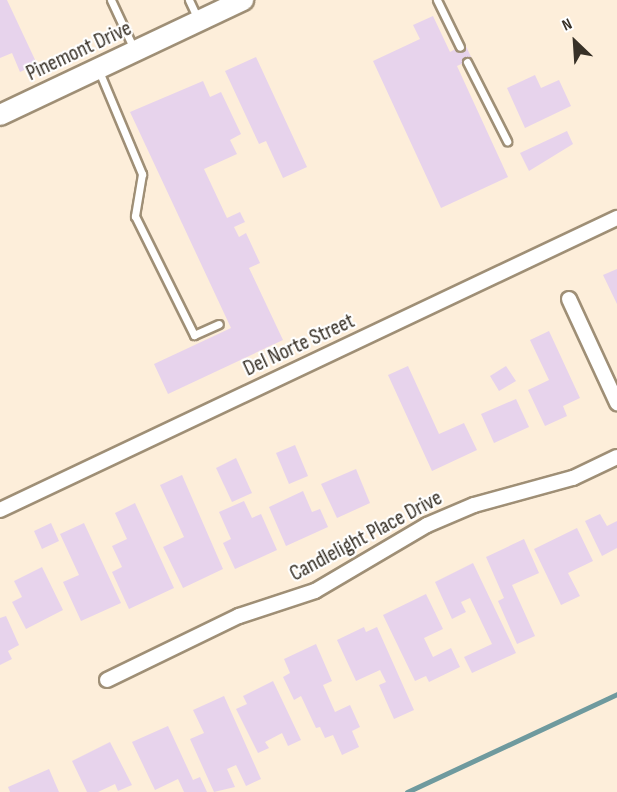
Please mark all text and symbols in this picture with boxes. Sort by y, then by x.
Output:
north arrow [545,12,605,72]
street label: Pinemont Drive [22,15,136,87]
text: N [559,15,575,36]
street label: Del Norte Street [239,308,359,382]
street label: Candlelight Place Drive [285,485,447,587]

